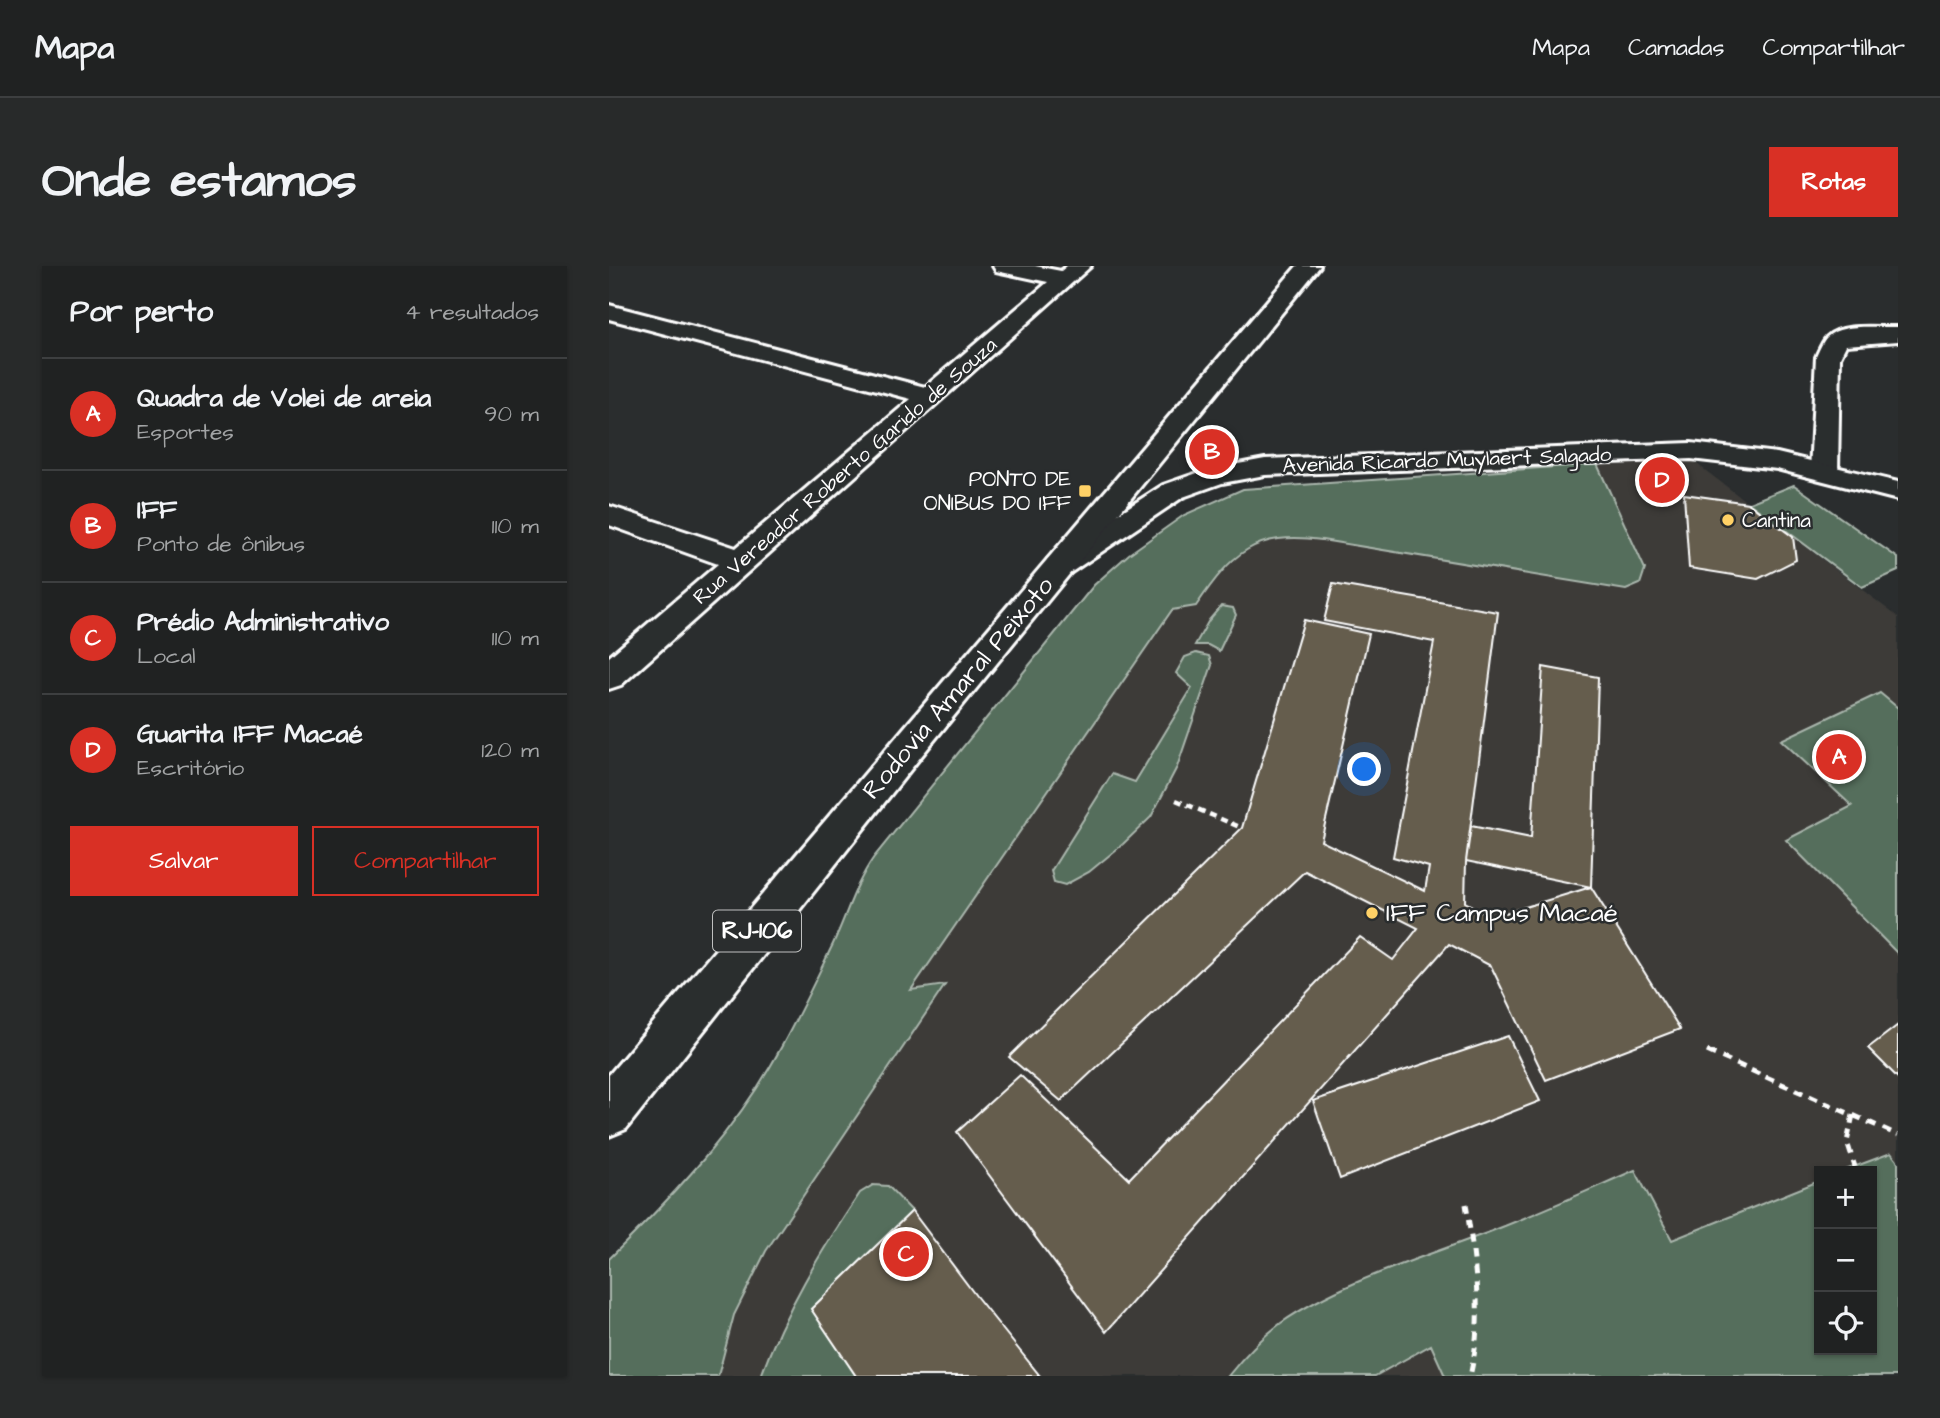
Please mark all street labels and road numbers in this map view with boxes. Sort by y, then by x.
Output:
street label: Rua Vereador Roberto Garido de Souza [687,331,1004,611]
street label: Avenida Ricardo Muylaert Salgado [1282,440,1612,482]
street label: Rodovia Amaral Peixoto [854,569,1062,807]
road number: RJ-106 [713,910,801,952]

